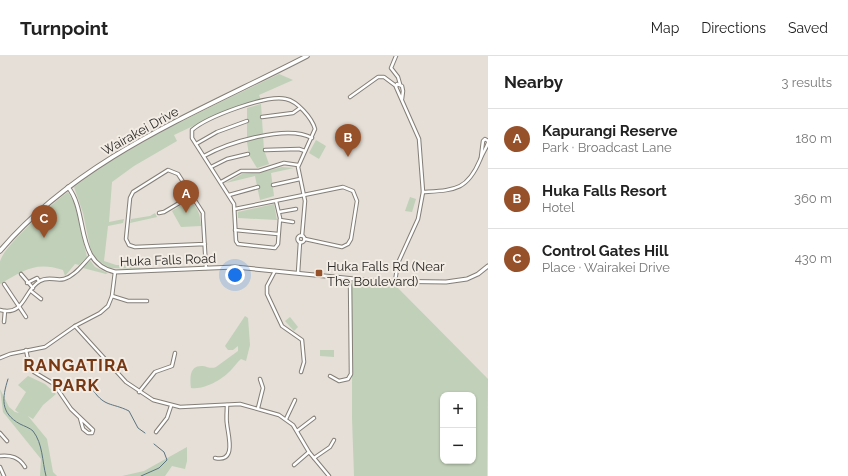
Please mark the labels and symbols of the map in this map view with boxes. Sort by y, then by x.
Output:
street label: Wairakei Drive [99,103,181,158]
pin: B [335,124,361,157]
pin: A [173,180,199,213]
pin: C [31,205,57,238]
street label: Huka Falls Road [120,251,216,269]
place label: Huka Falls Rd (Near The Boulevard) [327,259,445,289]
your location [225,265,245,285]
marker: Huka Falls Rd (Near The Boulevard) [314,268,324,278]
district label: RANGATIRA PARK [23,355,129,395]

